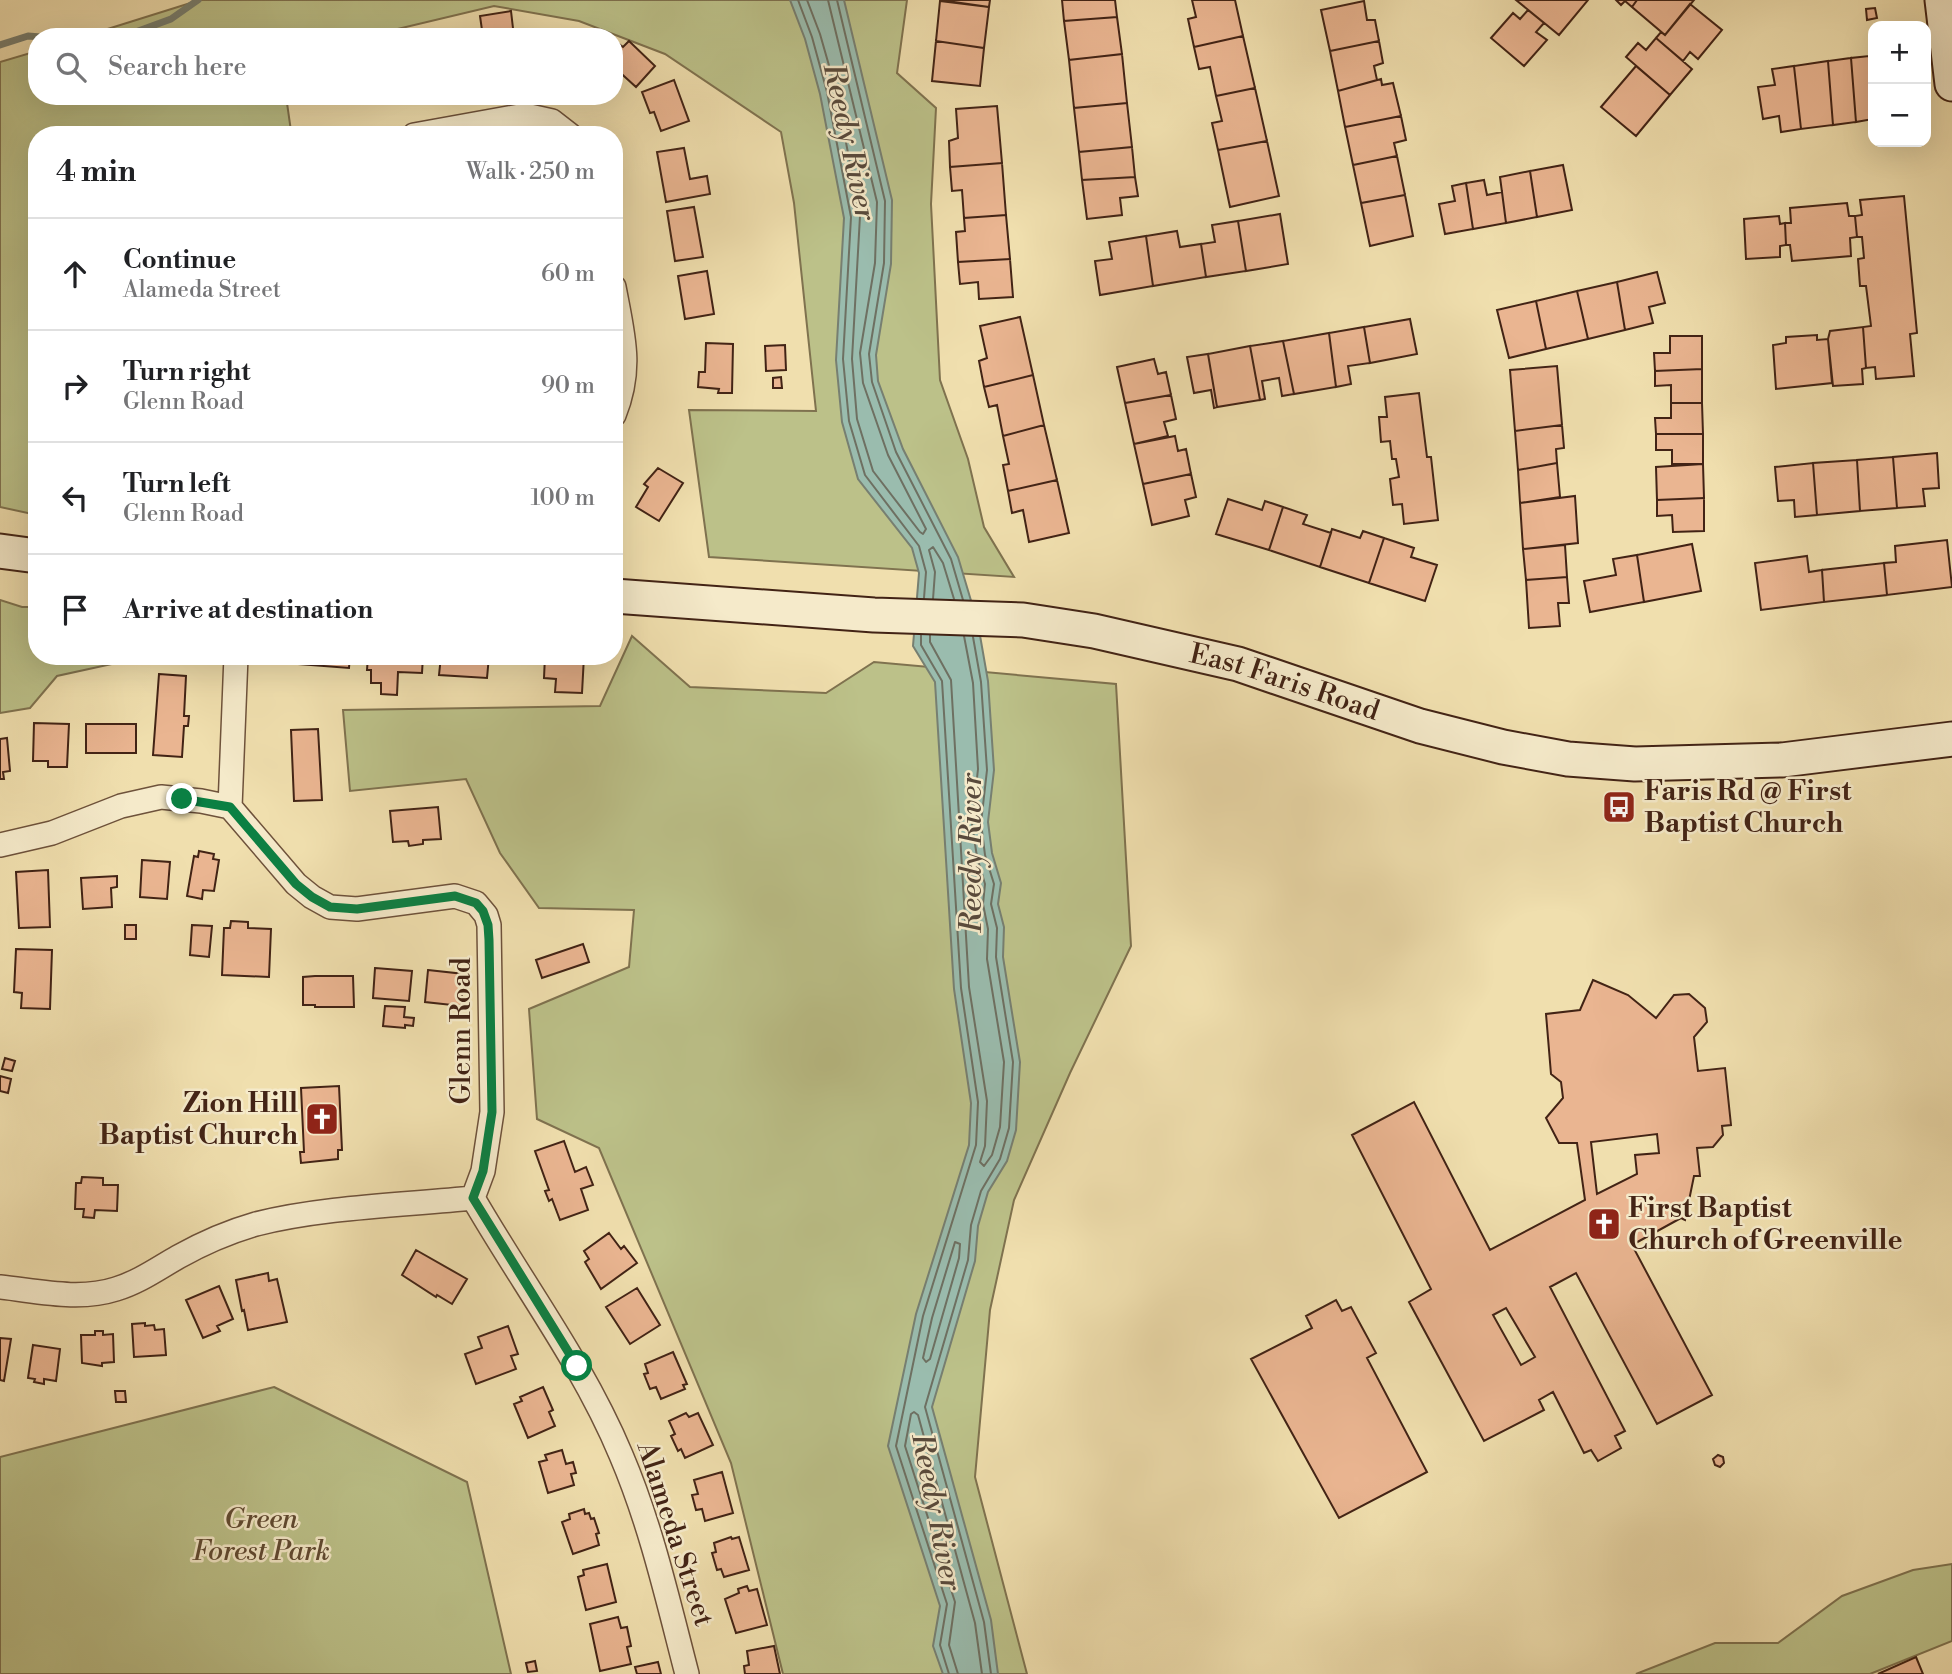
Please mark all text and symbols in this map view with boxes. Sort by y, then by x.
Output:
map controls [1868,21,1931,147]
button: + [1868,21,1931,84]
search box [28,28,623,105]
icon: search [52,48,90,86]
text: Search here [108,51,247,83]
water label: Reedy River [814,59,884,225]
button: − [1868,84,1931,147]
text: 4 min [56,153,136,191]
text: Walk · 250 m [466,158,595,186]
text: Continue [123,244,236,276]
icon: ahead [56,255,94,293]
text: 60 m [541,260,595,288]
text: Alameda Street [123,276,281,304]
text: Turn right [123,356,251,388]
icon: right [56,367,94,405]
text: 90 m [541,372,595,400]
text: Glenn Road [123,388,244,416]
text: Turn left [123,468,231,500]
icon: left [56,479,94,517]
text: 100 m [530,484,595,512]
text: Glenn Road [123,500,244,528]
icon: arrive [56,591,94,629]
text: Arrive at destination [123,594,373,626]
street label: East Faris Road [1186,636,1384,728]
water label: Reedy River [953,772,991,934]
place label: Faris Rd @ First Baptist Church [1644,774,1853,841]
route end [166,783,197,814]
bus stop icon: Faris Rd @ First Baptist Church [1600,788,1638,826]
street label: Glenn Road [444,957,479,1105]
place label: Zion Hill Baptist Church [99,1086,298,1153]
church icon: Zion Hill Baptist Church [303,1100,341,1138]
place label: First Baptist Church of Greenville [1628,1191,1903,1258]
church icon: First Baptist Church of Greenville [1585,1205,1623,1243]
route start [561,1350,592,1381]
water label: Reedy River [902,1429,970,1595]
street label: Alameda Street [628,1436,721,1631]
park label: Green Forest Park [192,1502,330,1569]

